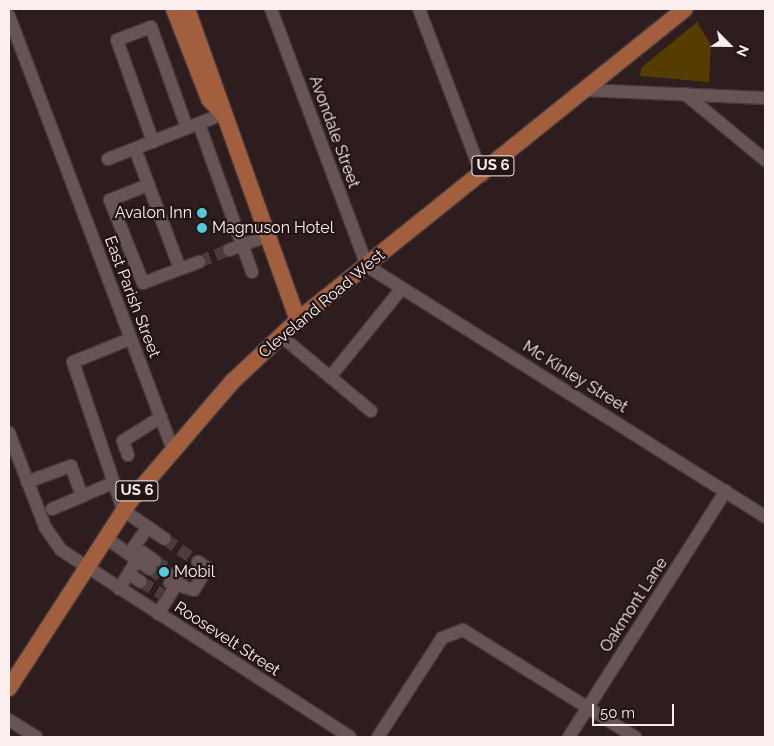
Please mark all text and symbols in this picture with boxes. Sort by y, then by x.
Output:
north arrow [704,20,754,70]
text: N [733,43,752,59]
street label: Avondale Street [305,73,363,191]
road number: US 6 [470,154,516,178]
place label: Avalon Inn [115,203,192,223]
marker: Avalon Inn [196,207,208,219]
place label: Magnuson Hotel [212,218,334,238]
marker: Magnuson Hotel [196,222,208,234]
street label: East Parish Street [100,233,164,361]
street label: Cleveland Road West [255,245,389,363]
street label: Mc Kinley Street [519,337,631,417]
road number: US 6 [114,478,160,504]
street label: Oakmont Lane [596,554,672,656]
place label: Mobil [174,562,215,582]
marker: Mobil [158,566,170,578]
street label: Roosevelt Street [171,598,283,680]
scale bar [594,694,676,726]
text: 50 m [600,704,635,722]

